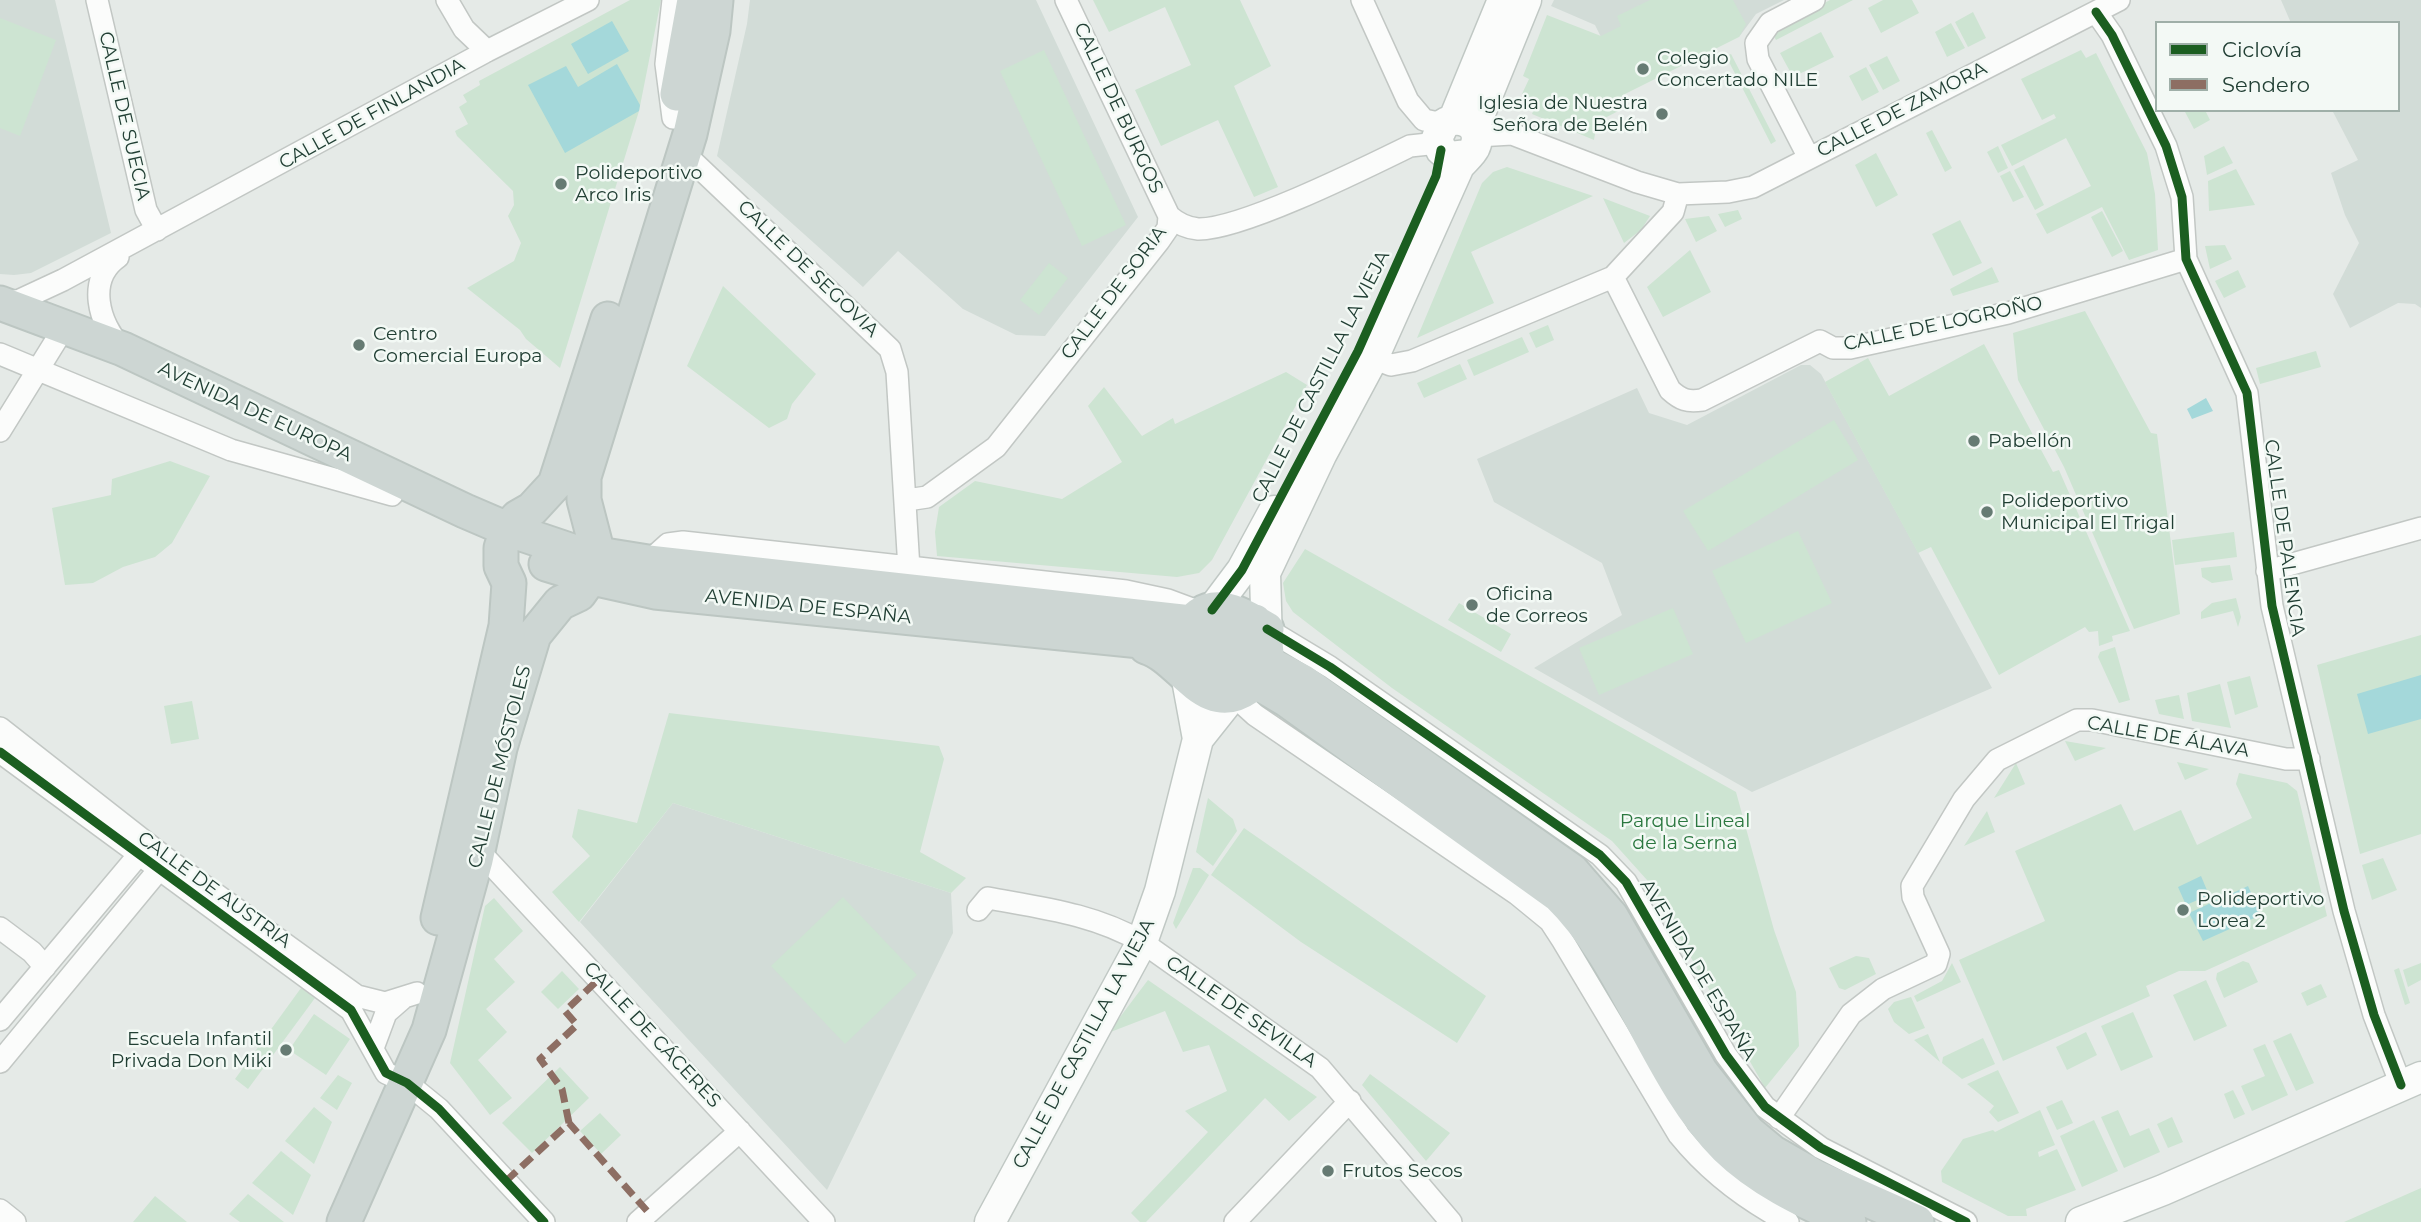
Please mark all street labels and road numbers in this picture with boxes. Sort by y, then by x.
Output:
street label: CALLE DE BURGOS [1068,19,1168,197]
street label: CALLE DE SUECIA [93,29,155,203]
street label: CALLE DE FINLANDIA [275,53,469,175]
street label: CALLE DE ZAMORA [1813,57,1991,163]
street label: CALLE DE SEGOVIA [733,196,883,342]
street label: CALLE DE SORIA [1056,222,1172,364]
street label: CALLE DE CASTILLA LA VIEJA [1247,247,1395,507]
street label: CALLE DE LOGROÑO [1841,292,2045,356]
street label: AVENIDA DE EUROPA [155,357,355,467]
street label: CALLE DE PALENCIA [2259,438,2309,638]
street label: AVENIDA DE ESPAÑA [704,585,912,629]
street label: CALLE DE MÓSTOLES [464,663,536,871]
street label: CALLE DE ÁLAVA [2085,712,2251,762]
street label: CALLE DE AUSTRIA [133,827,295,953]
street label: AVENIDA DE ESPAÑA [1635,875,1761,1065]
street label: CALLE DE CASTILLA LA VIEJA [1008,915,1160,1173]
street label: CALLE DE SEVILLA [1161,951,1321,1073]
street label: CALLE DE CÁCERES [579,957,725,1113]

